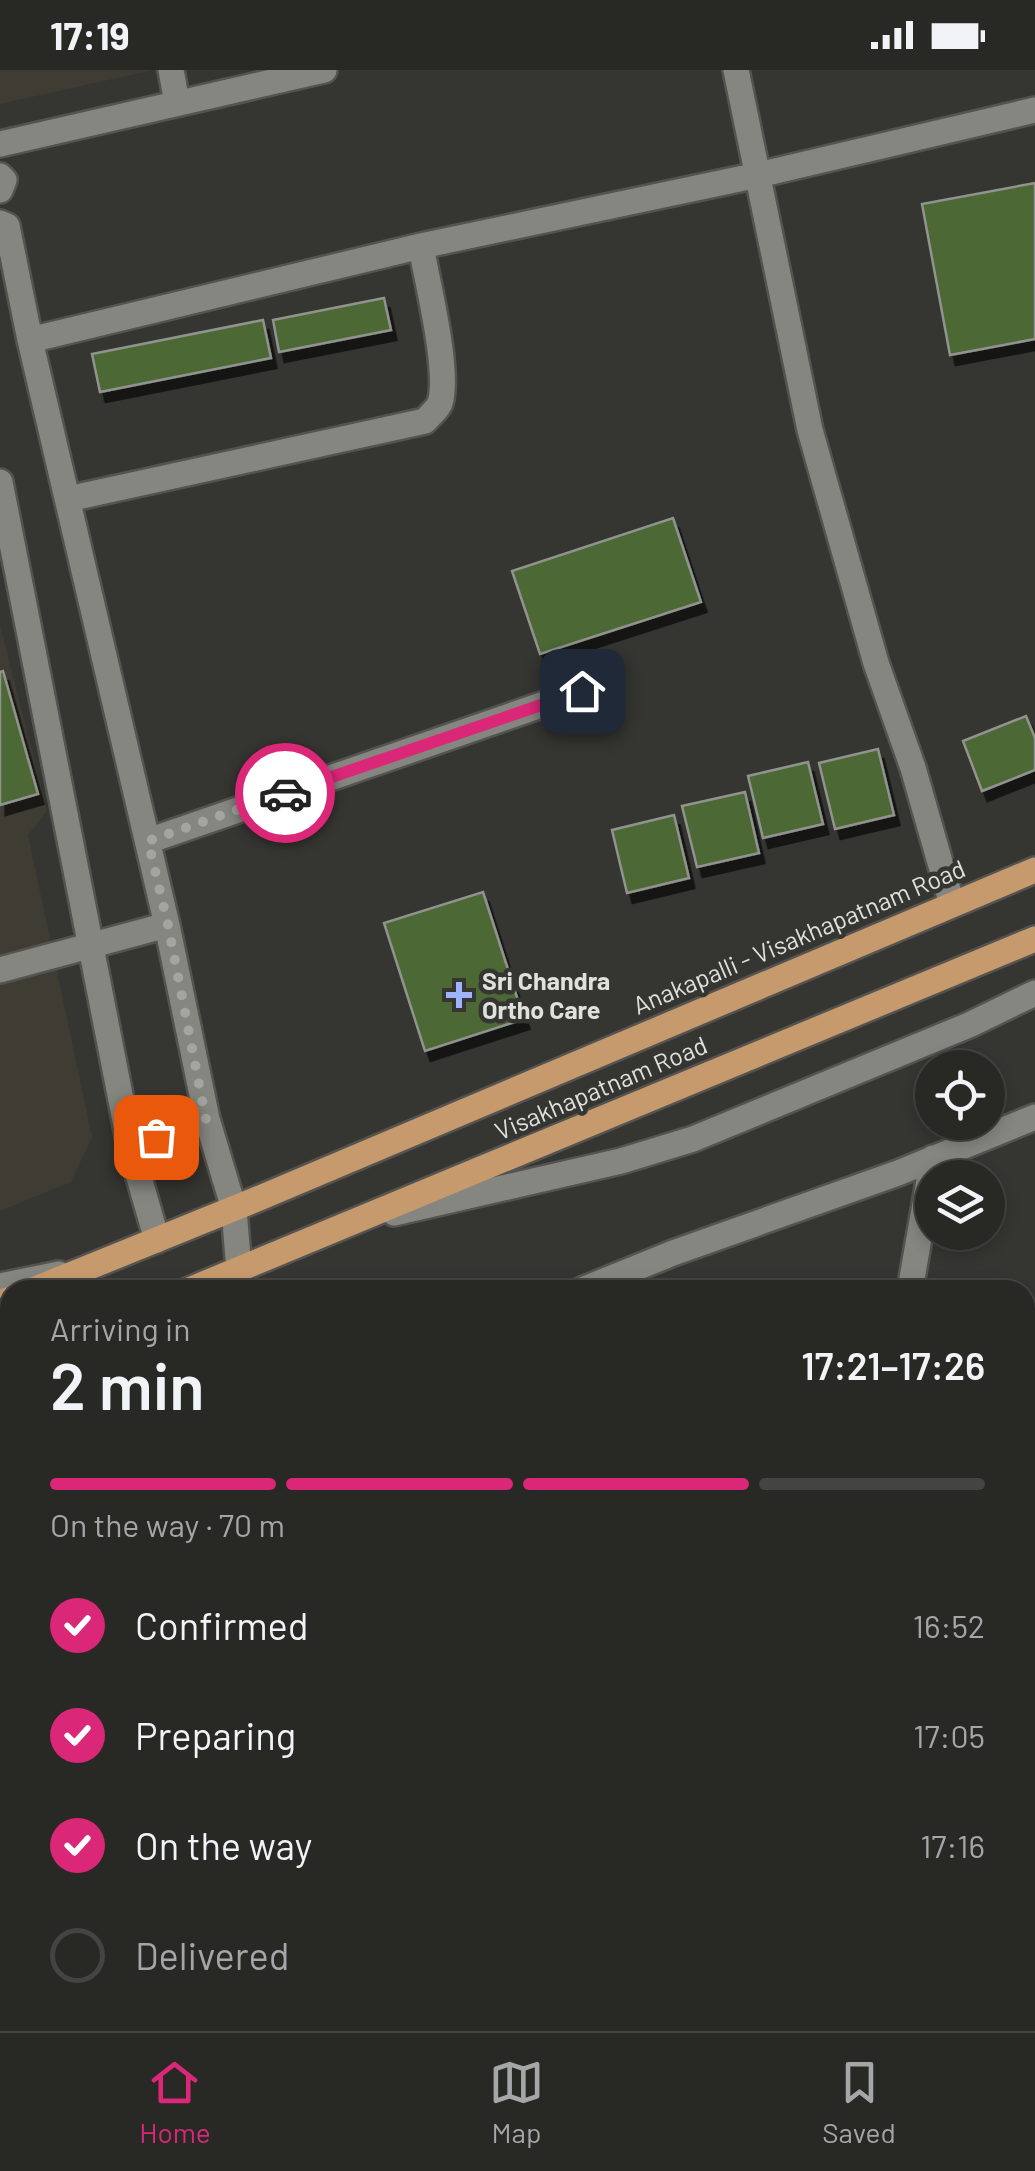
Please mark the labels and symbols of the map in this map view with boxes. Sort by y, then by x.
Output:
pin [540,649,625,734]
courier [235,743,335,843]
street label: Anakapalli - Visakhapatnam Road [628,852,969,1020]
place label: Sri Chandra Ortho Care [482,965,610,1024]
marker: Sri Chandra Ortho Care [446,982,472,1008]
street label: Visakhapatnam Road [490,1029,711,1145]
pin [114,1095,199,1180]

